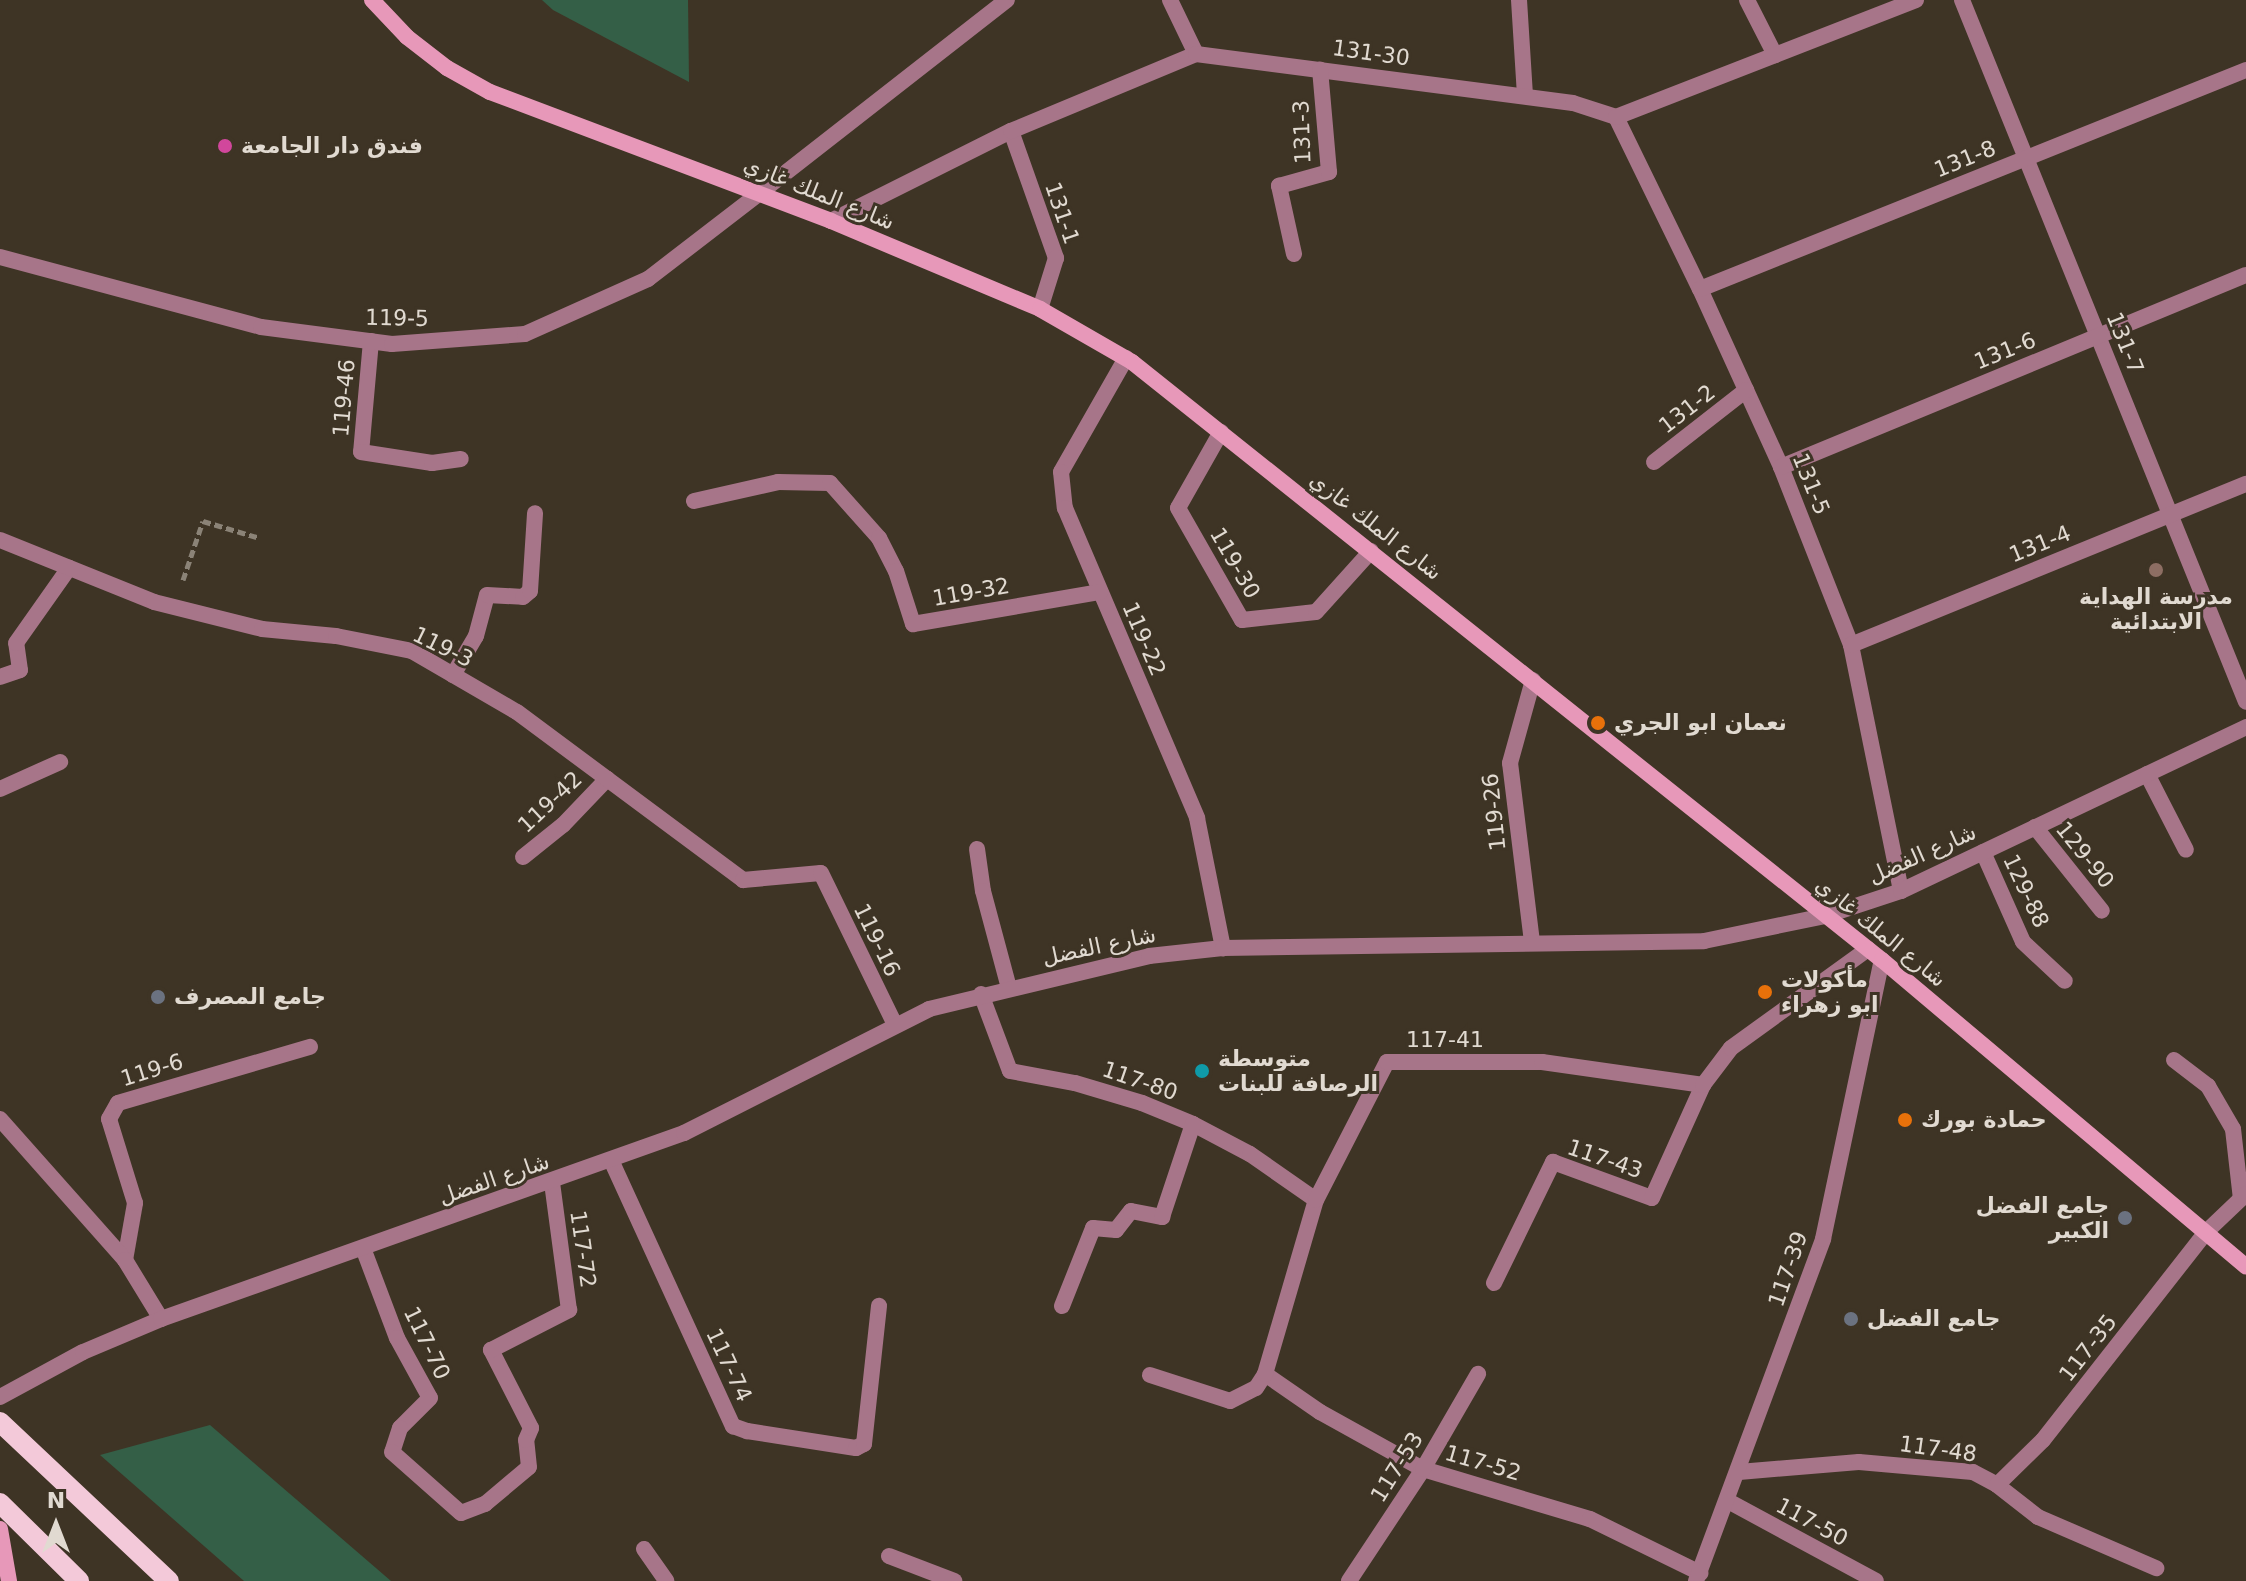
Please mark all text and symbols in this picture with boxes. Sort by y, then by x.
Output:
street label: 131-30 [1331,35,1411,71]
street label: 131-3 [1288,100,1316,164]
place label: فندق دار الجامعة [241,133,423,159]
street label: 131-8 [1930,135,2000,183]
marker: فندق دار الجامعة [216,137,234,155]
street label: شارع الملك غازي [740,151,898,235]
street label: 131-1 [1039,178,1085,248]
street label: 119-5 [365,304,429,332]
street label: 131-7 [2101,308,2149,378]
street label: 131-6 [1970,327,2040,375]
street label: 119-46 [327,358,361,438]
street label: 131-2 [1654,379,1720,439]
street label: 131-5 [1787,449,1835,519]
street label: شارع الملك غازي [1305,466,1447,586]
street label: 131-4 [2005,520,2075,568]
street label: 119-30 [1204,523,1266,603]
marker: مدرسة الهداية الابتدائية [2147,561,2165,579]
street label: 119-32 [930,572,1012,612]
place label: مدرسة الهداية الابتدائية [2079,583,2233,634]
street label: 119-22 [1117,598,1171,680]
street label: 119-3 [408,621,478,673]
place label: نعمان ابو الجري [1614,710,1787,736]
marker: نعمان ابو الجري [1589,714,1607,732]
street label: 119-42 [513,766,587,838]
street label: 119-26 [1477,772,1511,852]
street label: 129-90 [2050,816,2120,894]
street label: شارع الفضل [1864,818,1980,890]
street label: 129-88 [1998,850,2054,932]
street label: شارع الملك غازي [1810,871,1952,993]
street label: 119-16 [848,899,906,981]
street label: شارع الفضل [1040,921,1158,971]
place label: مأكولات ابو زهراء [1781,966,1879,1018]
marker: مأكولات ابو زهراء [1756,983,1774,1001]
place label: جامع المصرف [174,984,326,1010]
marker: جامع المصرف [149,988,167,1006]
street label: 117-41 [1406,1027,1484,1053]
place label: متوسطة الرصافة للبنات [1218,1045,1378,1096]
street label: 119-6 [118,1048,186,1092]
street label: 117-80 [1099,1056,1181,1106]
marker: متوسطة الرصافة للبنات [1193,1062,1211,1080]
place label: حمادة بورك [1921,1107,2047,1133]
marker: حمادة بورك [1896,1111,1914,1129]
street label: 117-43 [1564,1134,1646,1184]
street label: شارع الفضل [435,1148,553,1210]
place label: جامع الفضل الكبير [1976,1192,2109,1244]
street label: 117-72 [565,1209,601,1289]
marker: جامع الفضل الكبير [2116,1209,2134,1227]
street label: 117-39 [1763,1228,1813,1310]
street label: 117-70 [398,1302,456,1384]
place label: جامع الفضل [1867,1306,2000,1332]
street label: 117-35 [2054,1309,2122,1387]
marker: جامع الفضل [1842,1310,1860,1328]
street label: 117-74 [701,1324,757,1406]
street label: 117-53 [1365,1427,1429,1507]
street label: 117-48 [1898,1431,1978,1467]
street label: 117-52 [1442,1440,1524,1486]
north arrow [16,1485,96,1565]
text: N [47,1488,65,1513]
street label: 117-50 [1771,1492,1853,1552]

